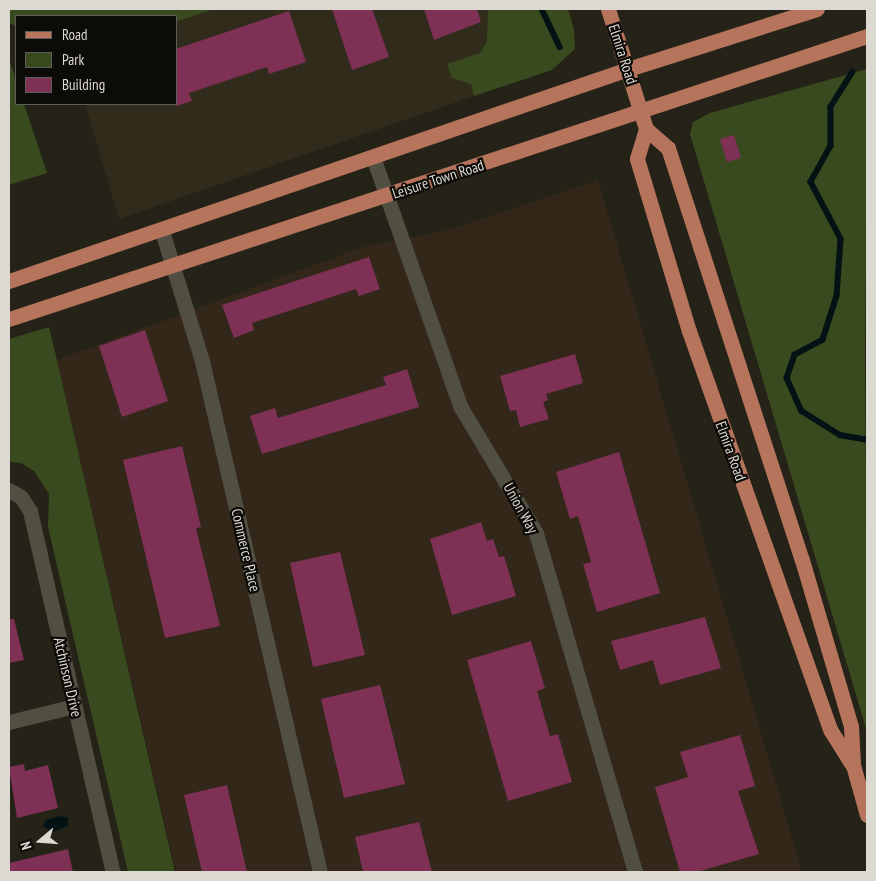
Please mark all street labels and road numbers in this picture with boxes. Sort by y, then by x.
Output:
street label: Elmira Road [605,22,641,86]
street label: Leisure Town Road [390,156,486,202]
street label: Elmira Road [712,419,750,483]
street label: Union Way [500,480,542,536]
street label: Commerce Place [228,507,264,593]
street label: Atchinson Drive [50,635,86,719]

